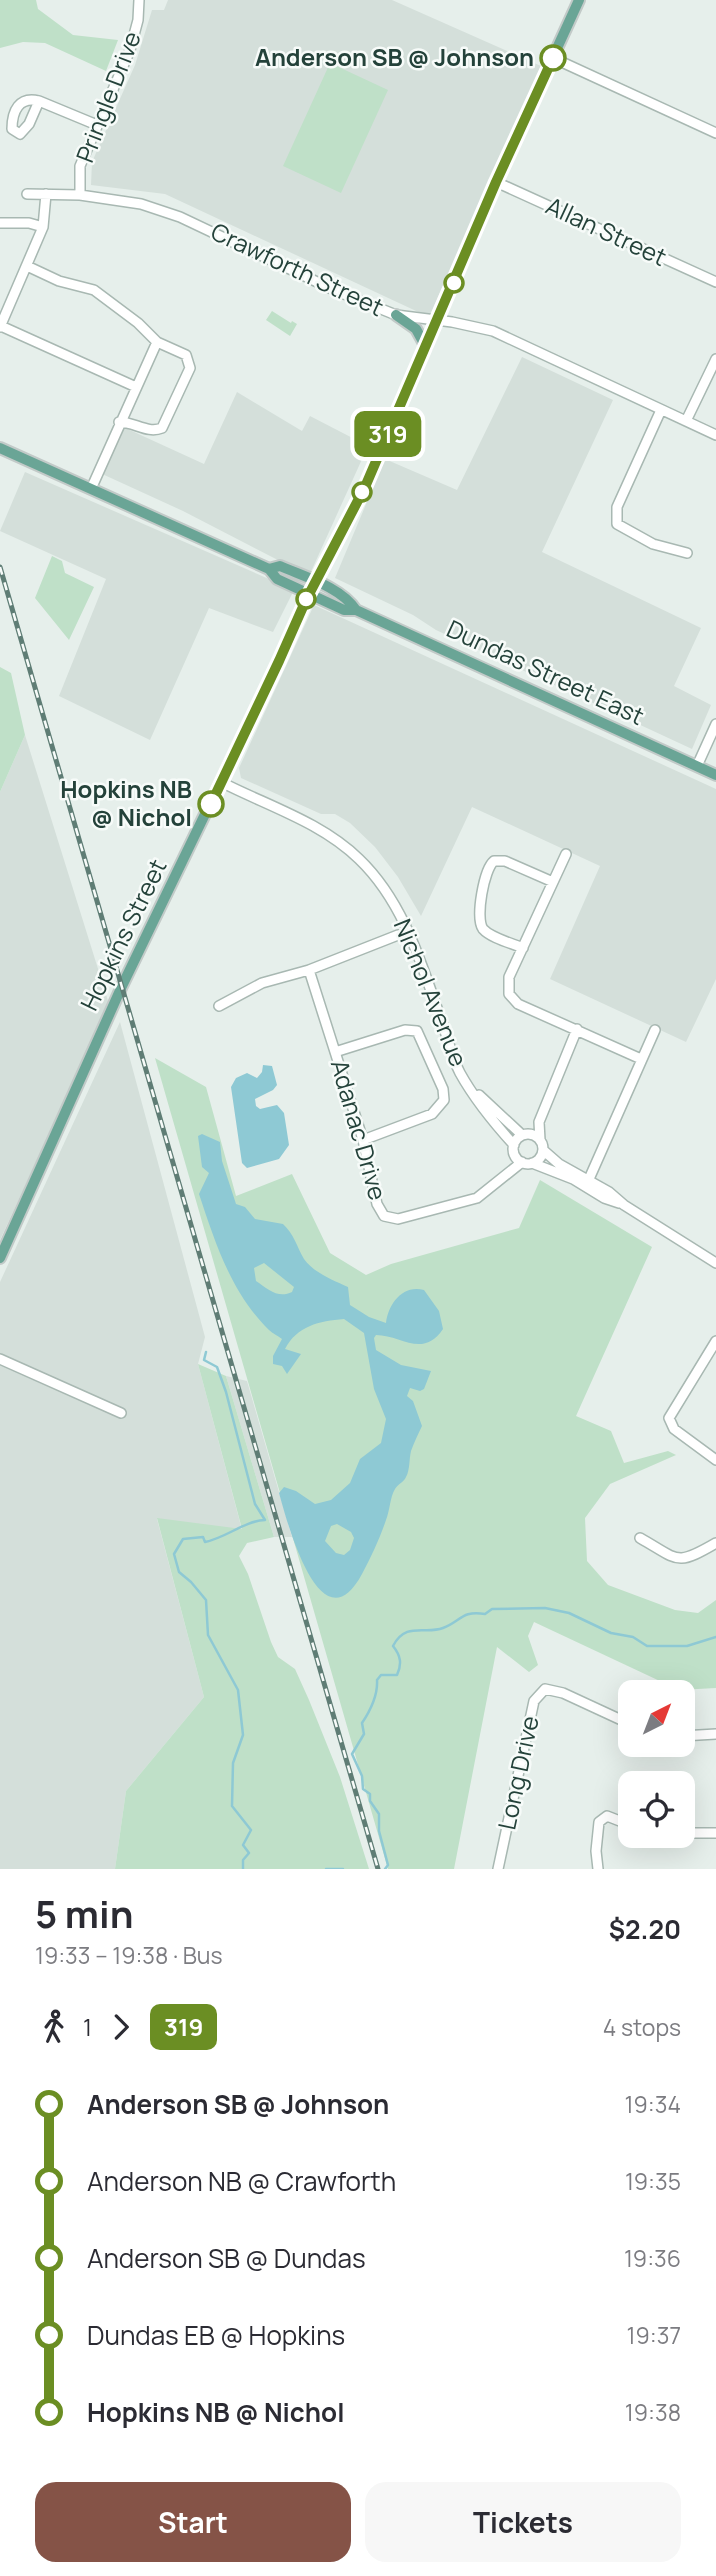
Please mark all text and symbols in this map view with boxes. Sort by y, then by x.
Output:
street label: Pringle Drive [68,26,148,167]
place label: Anderson SB @ Johnson [255,40,534,73]
marker: Anderson SB @ Johnson [540,45,566,71]
street label: Allan Street [541,188,672,273]
street label: Crawforth Street [206,214,389,323]
unlabelled marker [444,273,464,293]
line badge: 319 [348,411,428,457]
text: 319 [368,417,408,450]
unlabelled marker [352,482,372,502]
unlabelled marker [296,589,316,609]
street label: Dundas Street East [442,611,650,732]
place label: Hopkins NB @ Nichol [60,772,192,833]
marker: Hopkins NB @ Nichol [198,791,224,817]
street label: Hopkins Street [72,853,174,1016]
street label: Nichol Avenue [387,914,476,1071]
street label: Adanac Drive [324,1056,395,1204]
north arrow [618,1680,695,1757]
map controls [618,1680,695,1848]
street label: Long Drive [489,1713,546,1833]
button: locate [618,1771,695,1848]
text: 5 min [35,1887,133,1939]
text: $2.20 [609,1911,681,1947]
text: 19:33 – 19:38 · Bus [35,1939,223,1971]
icon: walk [35,2008,73,2046]
icon: forward [102,2008,140,2046]
text: 319 [164,2010,203,2043]
text: 1 [83,2011,92,2043]
text: 4 stops [603,2011,681,2043]
text: Anderson SB @ Johnson [87,2086,389,2122]
text: 19:34 [625,2088,681,2120]
text: Anderson NB @ Crawforth [87,2163,396,2199]
text: 19:35 [625,2165,681,2197]
text: Anderson SB @ Dundas [87,2240,366,2276]
text: 19:36 [624,2242,681,2274]
text: Dundas EB @ Hopkins [87,2317,345,2353]
text: 19:37 [627,2319,681,2351]
text: Hopkins NB @ Nichol [87,2394,344,2430]
text: 19:38 [625,2396,681,2428]
button: Start [35,2482,351,2562]
button: Tickets [365,2482,681,2562]

